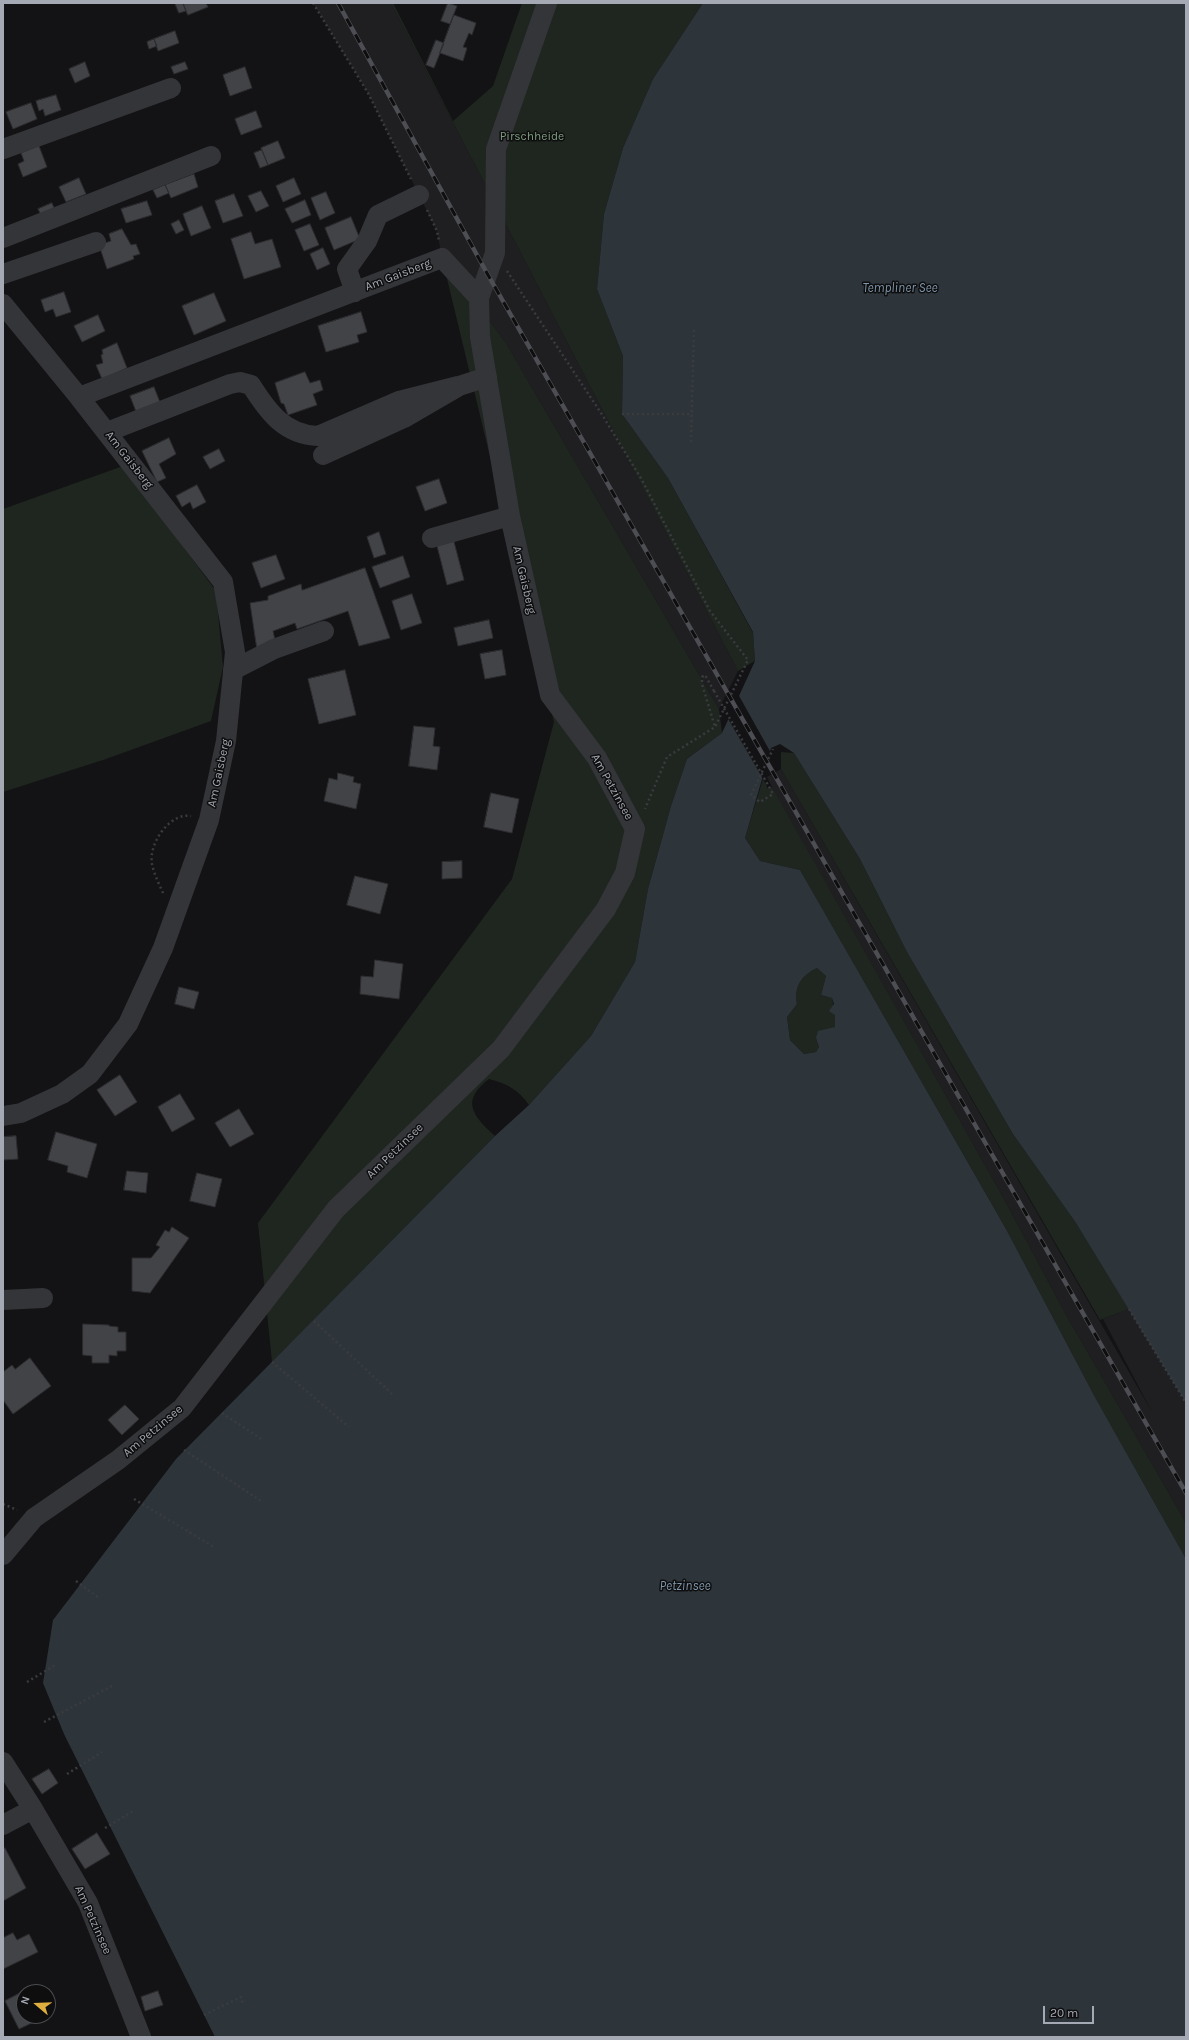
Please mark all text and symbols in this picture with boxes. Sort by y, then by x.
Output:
park label: Pirschheide [500,130,564,144]
street label: Am Gaisberg [363,256,433,294]
water label: Templiner See [862,280,938,296]
street label: Am Gaisberg [102,428,156,492]
street label: Am Gaisberg [509,545,539,615]
street label: Am Gaisberg [205,738,233,808]
street label: Am Petzinsee [588,751,636,823]
street label: Am Petzinsee [364,1120,426,1182]
street label: Am Petzinsee [120,1402,186,1460]
water label: Petzinsee [659,1578,711,1594]
street label: Am Petzinsee [71,1884,115,1956]
north arrow [16,1984,56,2024]
text: N [18,1994,33,2006]
scale bar [1045,1998,1096,2024]
text: 20 m [1050,2006,1078,2020]

